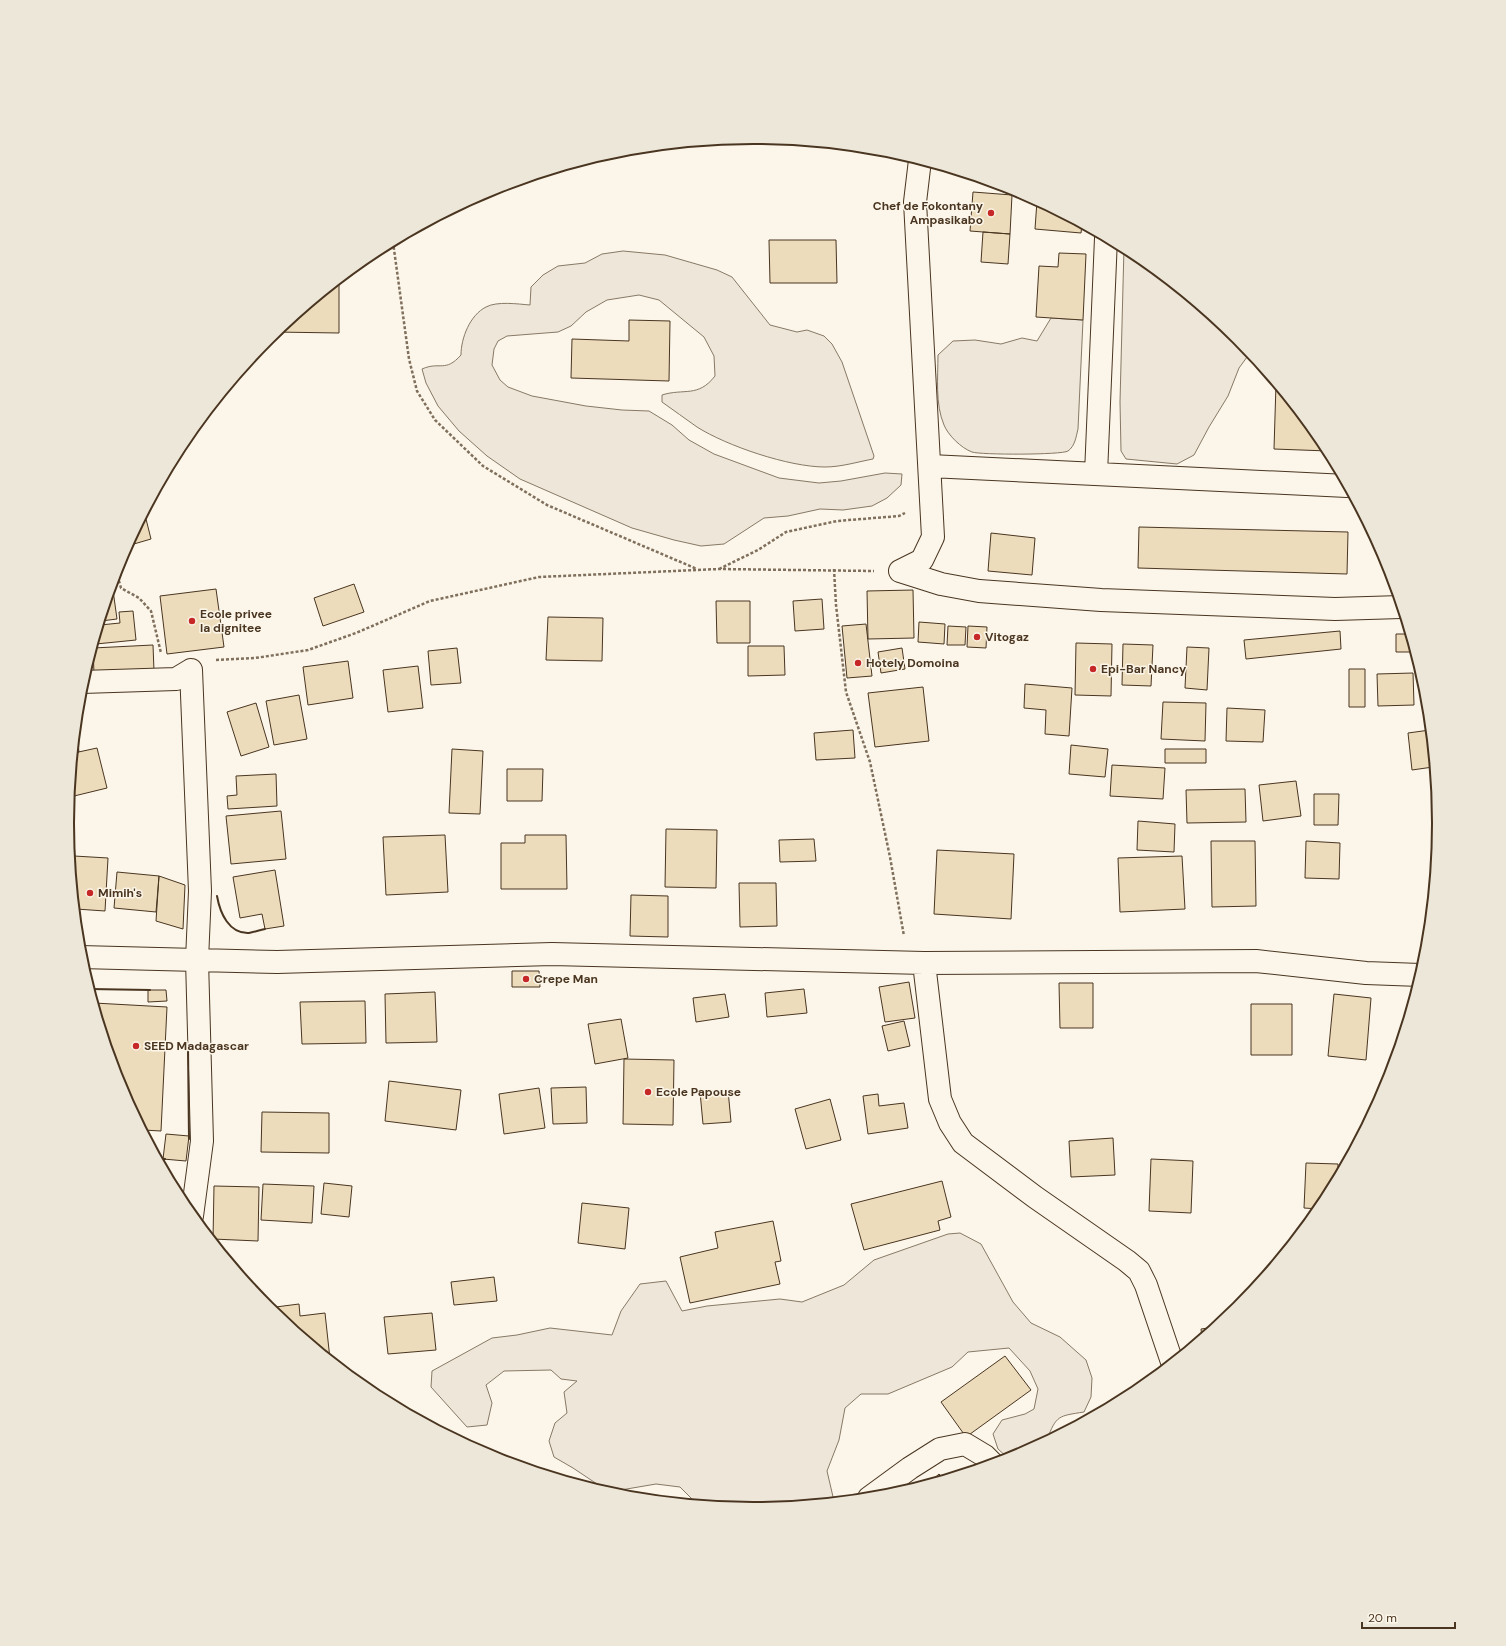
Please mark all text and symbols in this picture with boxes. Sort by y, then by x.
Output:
place label: Chef de Fokontany Ampasikabo [873,198,984,228]
marker: Chef de Fokontany Ampasikabo [986,208,996,218]
place label: Ecole privee la dignitee [200,606,272,636]
marker: Ecole privee la dignitee [187,616,197,626]
place label: Vitogaz [985,629,1029,645]
marker: Vitogaz [972,632,982,642]
place label: Hotely Domoina [866,655,959,671]
marker: Hotely Domoina [853,658,863,668]
place label: Epi-Bar Nancy [1101,661,1187,677]
marker: Epi-Bar Nancy [1088,664,1098,674]
place label: Mimih's [98,885,142,901]
marker: Mimih's [85,888,95,898]
place label: Crepe Man [534,971,598,987]
marker: Crepe Man [521,974,531,984]
place label: SEED Madagascar [144,1038,249,1054]
marker: SEED Madagascar [131,1041,141,1051]
place label: Ecole Papouse [656,1084,741,1100]
marker: Ecole Papouse [643,1087,653,1097]
scale bar [1362,1604,1455,1630]
text: 20 m [1368,1610,1397,1626]

